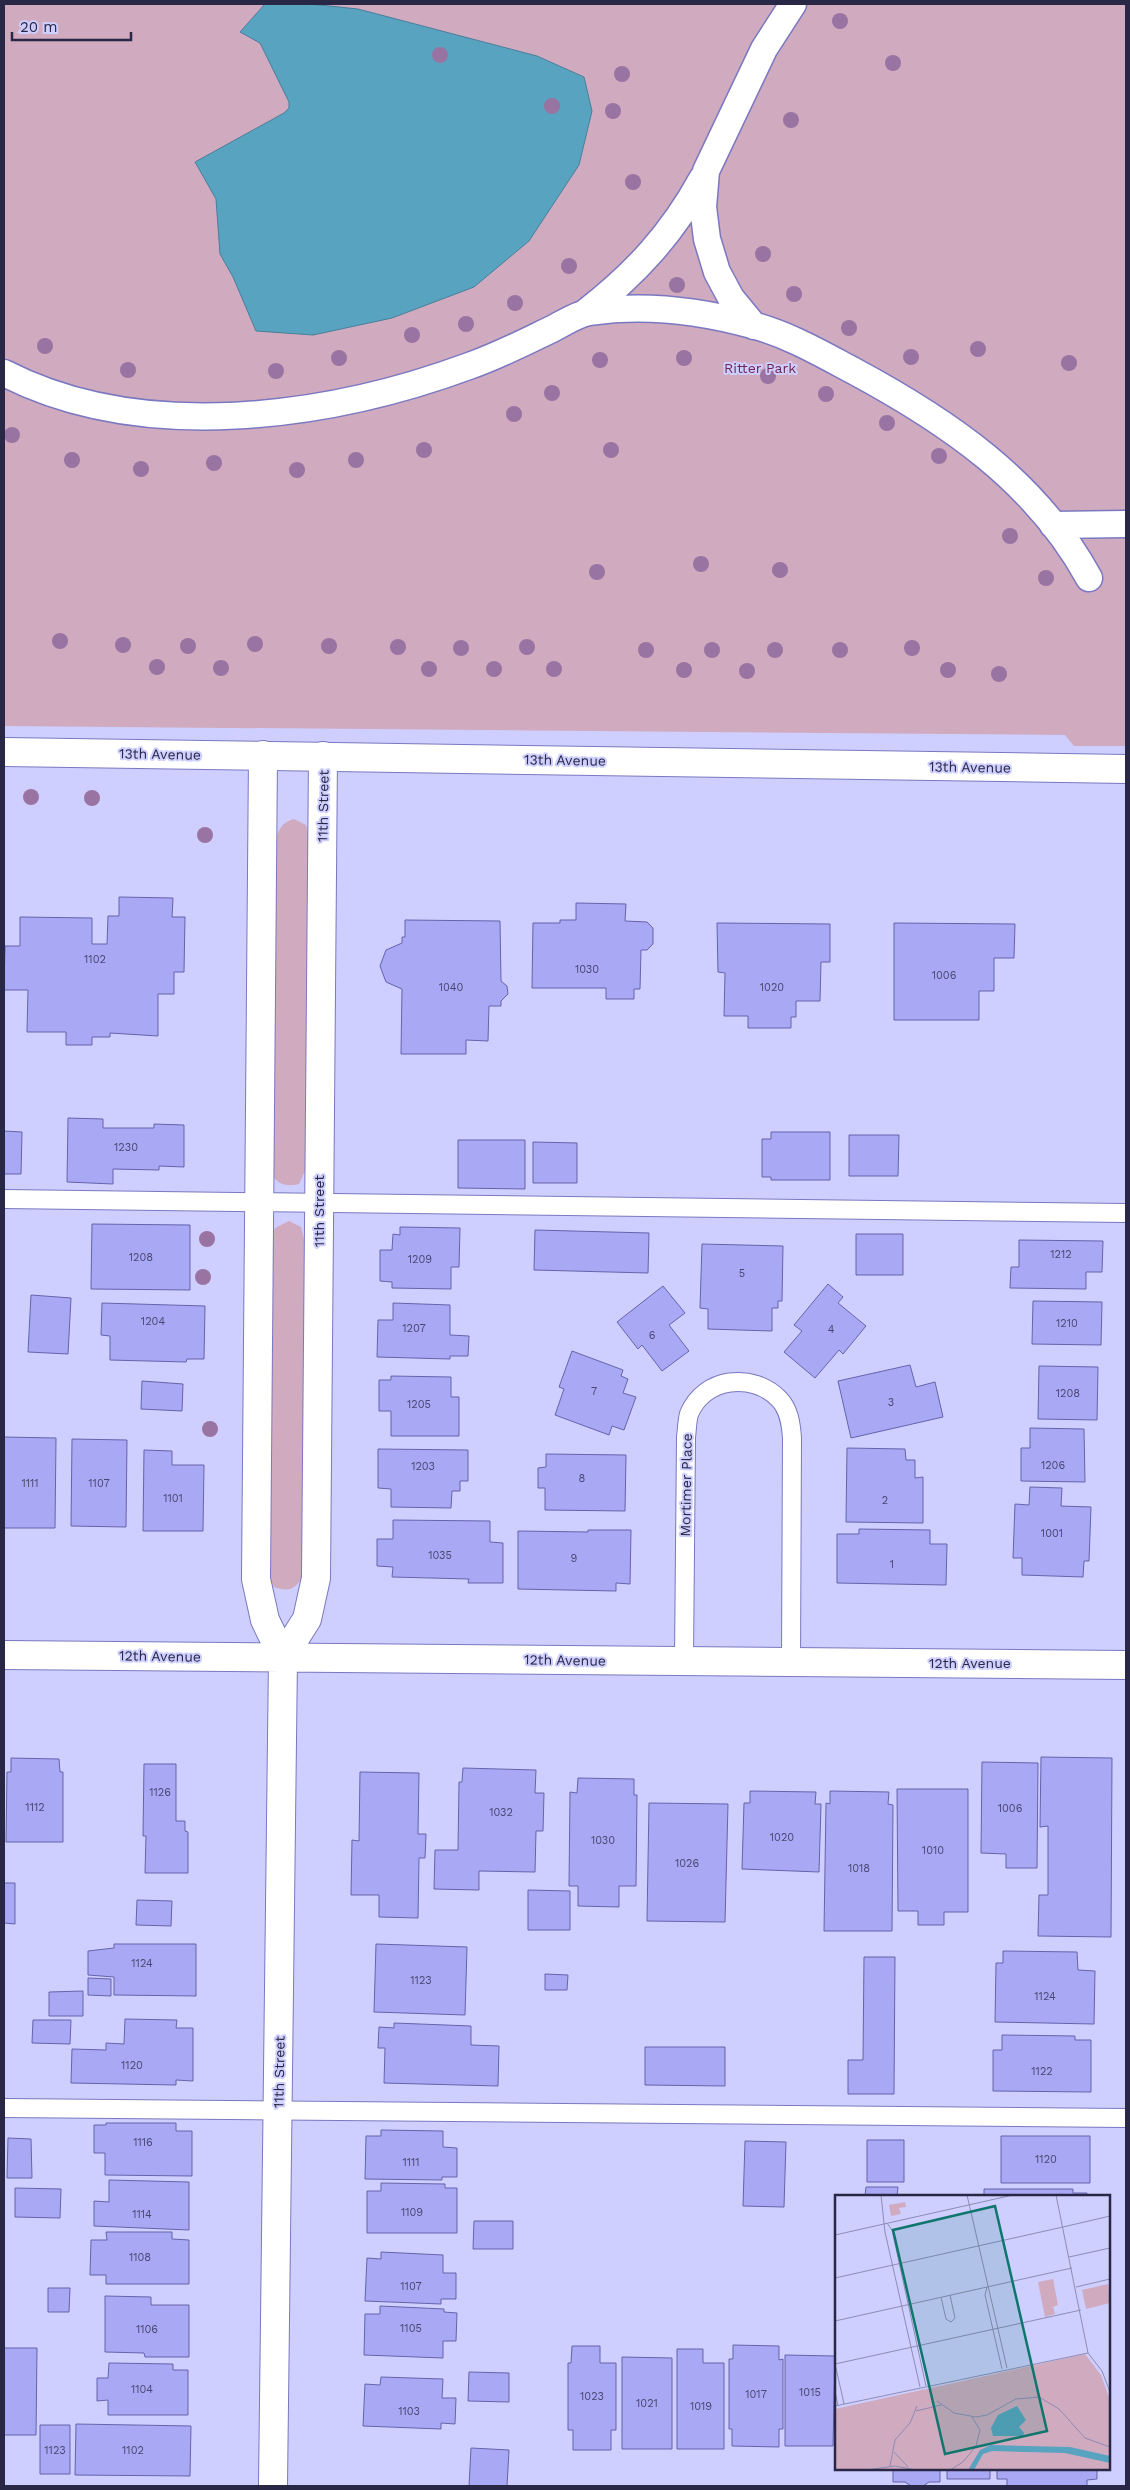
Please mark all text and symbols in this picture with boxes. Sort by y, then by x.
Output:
scale bar [12,10,131,42]
text: 20 m [20,18,58,36]
park label: Ritter Park [724,360,796,376]
street label: 13th Avenue [119,745,201,763]
street label: 13th Avenue [524,751,606,769]
street label: 13th Avenue [929,758,1011,776]
street label: 11th Street [314,770,332,842]
house number: 1102 [84,953,106,966]
house number: 1030 [575,963,599,976]
house number: 1006 [932,969,957,982]
house number: 1040 [439,981,464,994]
house number: 1020 [760,981,784,994]
house number: 1230 [114,1141,138,1154]
street label: 11th Street [311,1175,327,1247]
house number: 1212 [1050,1248,1072,1261]
house number: 1208 [129,1251,153,1264]
house number: 1209 [408,1253,432,1266]
house number: 5 [739,1267,745,1280]
house number: 1204 [141,1315,165,1328]
house number: 1210 [1056,1317,1078,1330]
house number: 1207 [402,1322,426,1335]
house number: 4 [828,1323,835,1336]
house number: 6 [649,1329,656,1342]
house number: 7 [591,1385,597,1398]
house number: 1208 [1056,1387,1080,1400]
house number: 3 [888,1396,894,1409]
house number: 1205 [407,1398,431,1411]
street label: Mortimer Place [677,1433,695,1537]
house number: 1206 [1041,1459,1065,1472]
house number: 1203 [411,1460,435,1473]
house number: 8 [579,1472,586,1485]
house number: 1111 [21,1477,39,1490]
house number: 1107 [88,1477,110,1490]
house number: 1101 [163,1492,183,1505]
house number: 2 [882,1494,888,1507]
house number: 1001 [1041,1527,1063,1540]
house number: 1035 [428,1549,452,1562]
house number: 9 [571,1552,578,1565]
house number: 1 [890,1558,894,1571]
street label: 12th Avenue [119,1647,201,1665]
street label: 12th Avenue [524,1651,606,1669]
street label: 12th Avenue [929,1655,1011,1671]
house number: 1126 [149,1786,171,1799]
house number: 1112 [25,1801,45,1814]
house number: 1006 [998,1802,1023,1815]
house number: 1032 [489,1806,513,1819]
house number: 1020 [770,1831,794,1844]
house number: 1030 [591,1834,615,1847]
house number: 1010 [922,1844,944,1857]
house number: 1026 [675,1857,699,1870]
house number: 1018 [848,1862,870,1875]
house number: 1124 [131,1957,153,1970]
house number: 1123 [410,1974,432,1987]
house number: 1124 [1034,1990,1056,2003]
street label: 11th Street [270,2036,288,2108]
house number: 1120 [121,2059,143,2072]
house number: 1122 [1031,2065,1053,2078]
house number: 1116 [133,2136,153,2149]
house number: 1120 [1035,2153,1057,2166]
house number: 1111 [402,2156,420,2169]
inset map [835,2195,1110,2470]
house number: 1109 [401,2206,423,2219]
house number: 1114 [132,2208,152,2221]
house number: 1108 [129,2251,151,2264]
house number: 1107 [400,2280,422,2293]
house number: 1105 [400,2322,422,2335]
house number: 1106 [136,2323,158,2336]
house number: 1104 [131,2383,153,2396]
house number: 1015 [799,2386,821,2399]
house number: 1017 [745,2388,767,2401]
house number: 1023 [580,2390,604,2403]
house number: 1021 [636,2397,658,2410]
house number: 1019 [690,2400,712,2413]
house number: 1103 [398,2405,420,2418]
house number: 1123 [44,2444,66,2457]
house number: 1102 [122,2444,144,2457]

